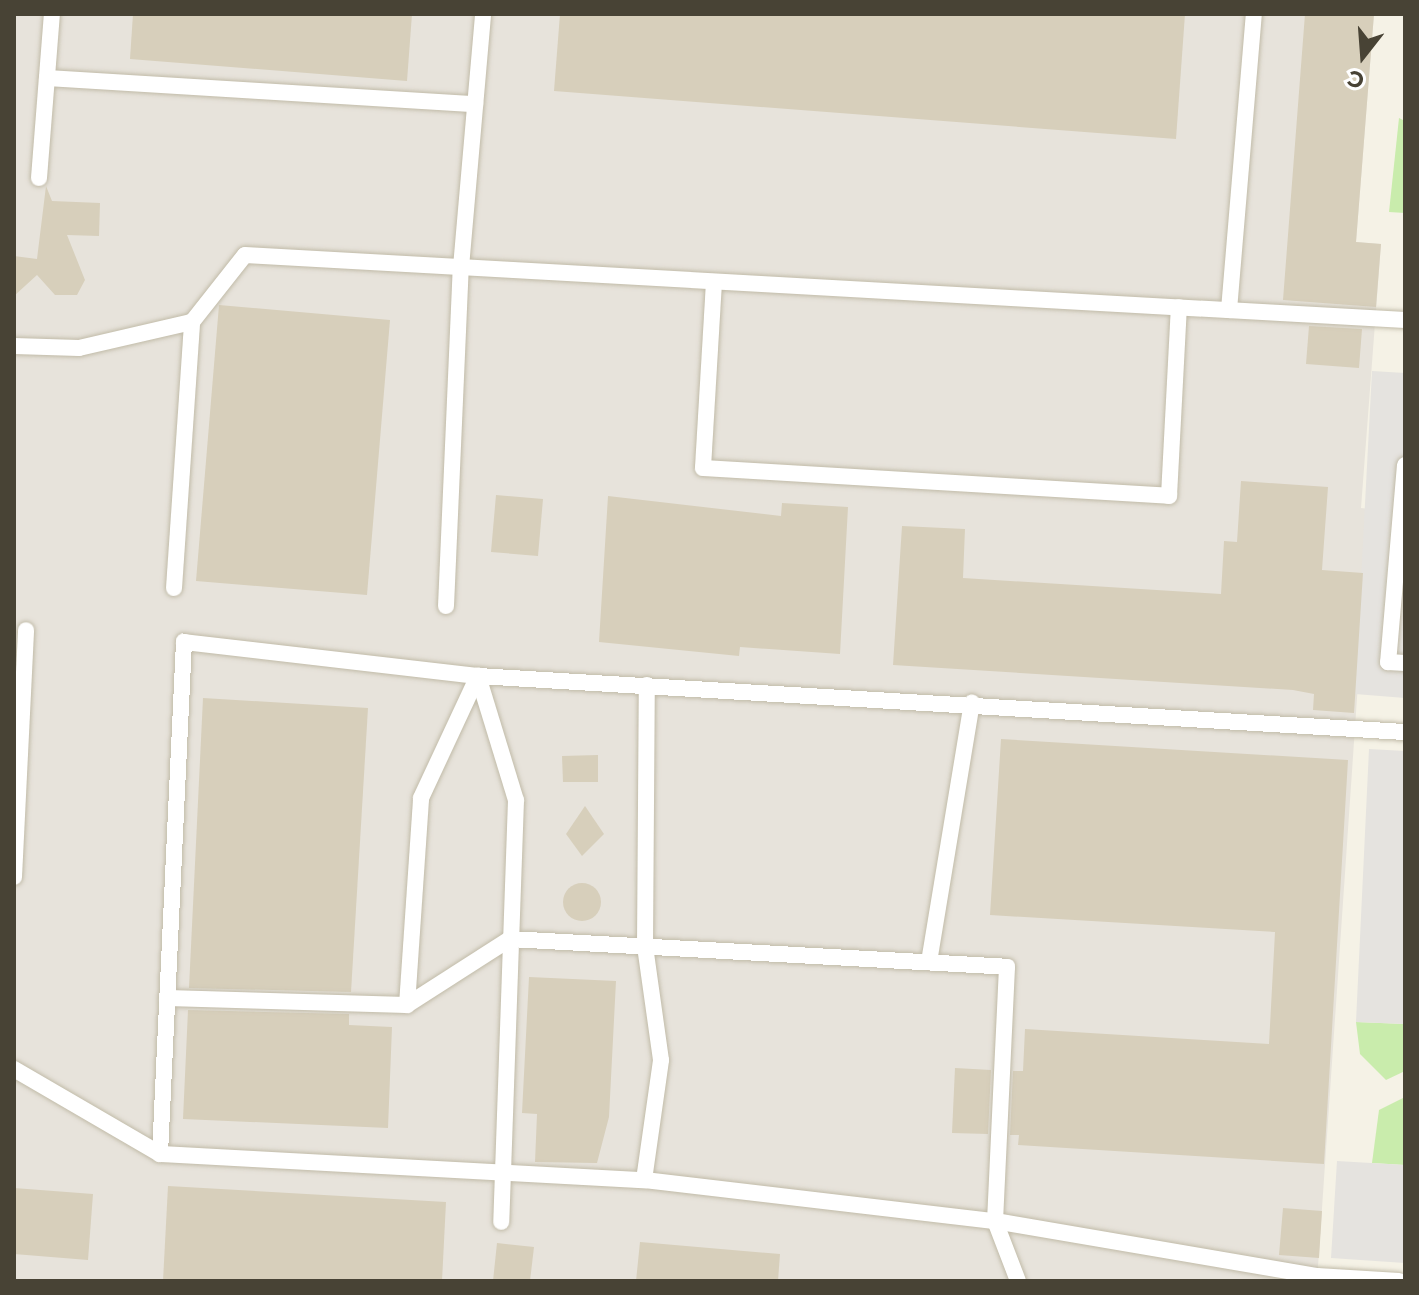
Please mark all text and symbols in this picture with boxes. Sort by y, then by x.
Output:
north arrow [1323,16,1403,96]
text: С [1344,64,1367,95]

